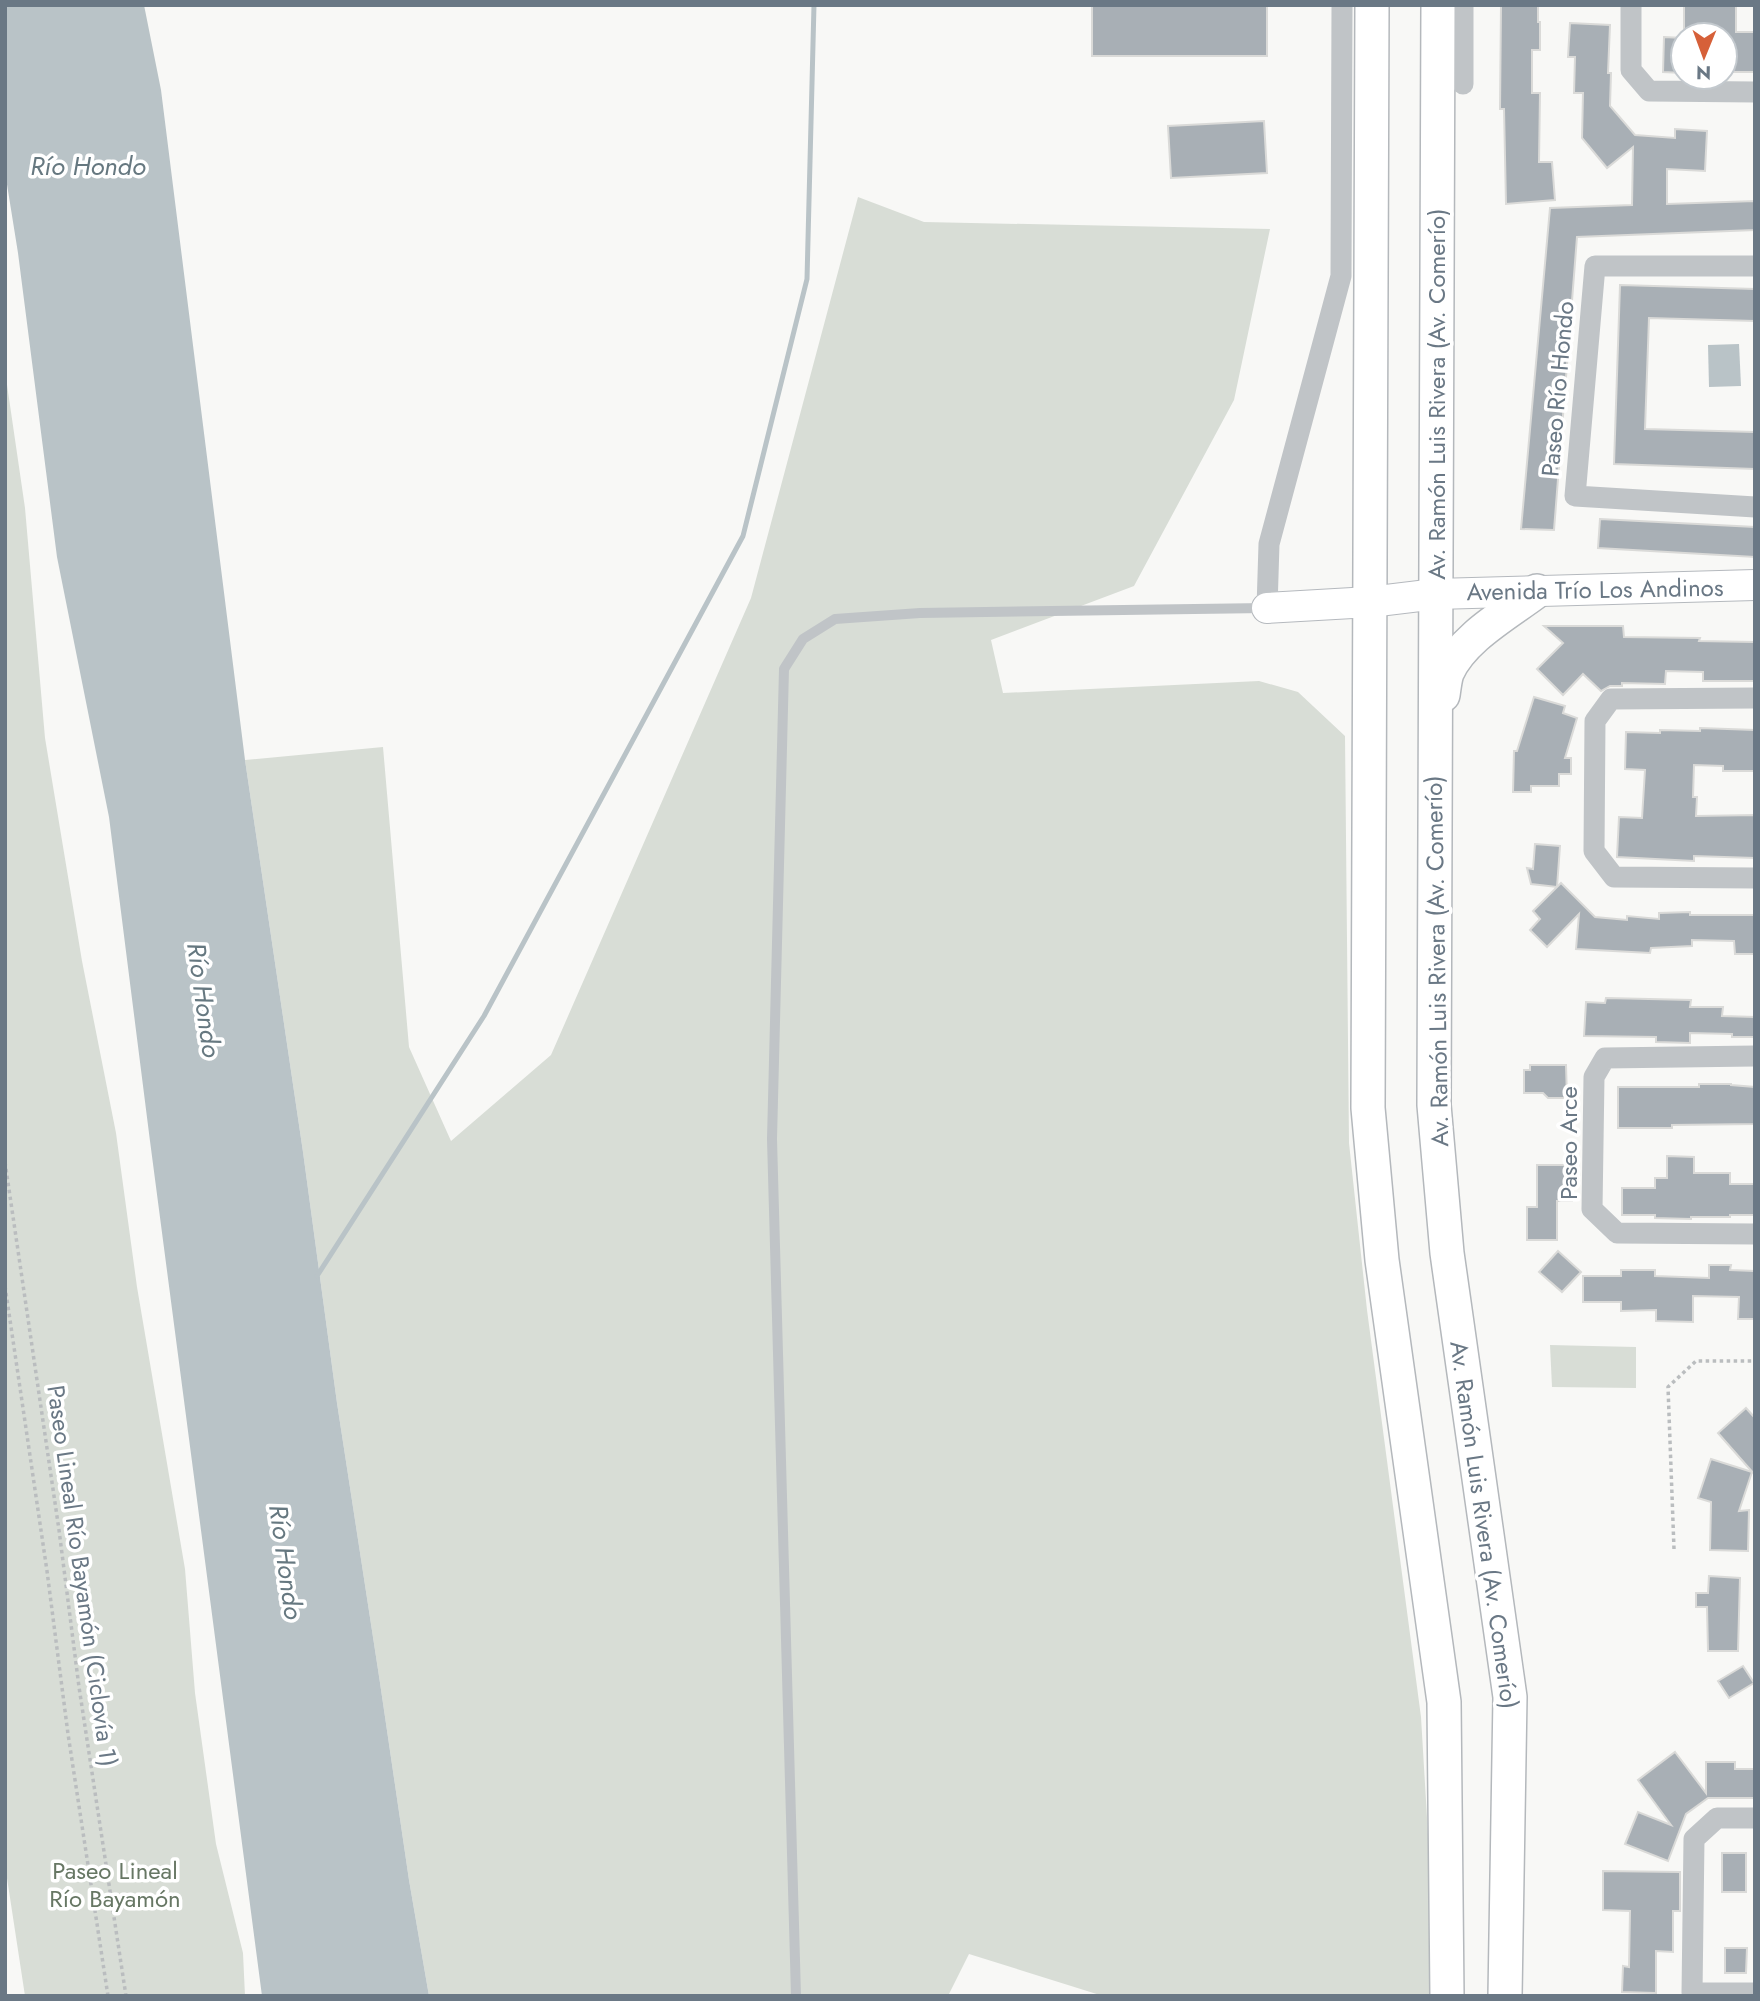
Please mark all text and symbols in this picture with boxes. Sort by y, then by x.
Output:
north arrow [1669,21,1739,91]
text: N [1696,59,1711,86]
water label: Río Hondo [30,147,146,185]
street label: Av. Ramón Luis Rivera (Av. Comerío) [1419,208,1454,580]
street label: Paseo Río Hondo [1532,300,1583,478]
street label: Avenida Trío Los Andinos [1466,570,1724,609]
street label: Av. Ramón Luis Rivera (Av. Comerío) [1416,775,1457,1147]
water label: Río Hondo [177,940,231,1060]
street label: Paseo Arce [1551,1086,1586,1200]
street label: Av. Ramón Luis Rivera (Av. Comerío) [1441,1339,1528,1711]
street label: Paseo Lineal Río Bayamón (Ciclovía 1) [38,1383,127,1769]
water label: Río Hondo [259,1502,313,1622]
park label: Paseo Lineal Río Bayamón [49,1853,181,1916]

